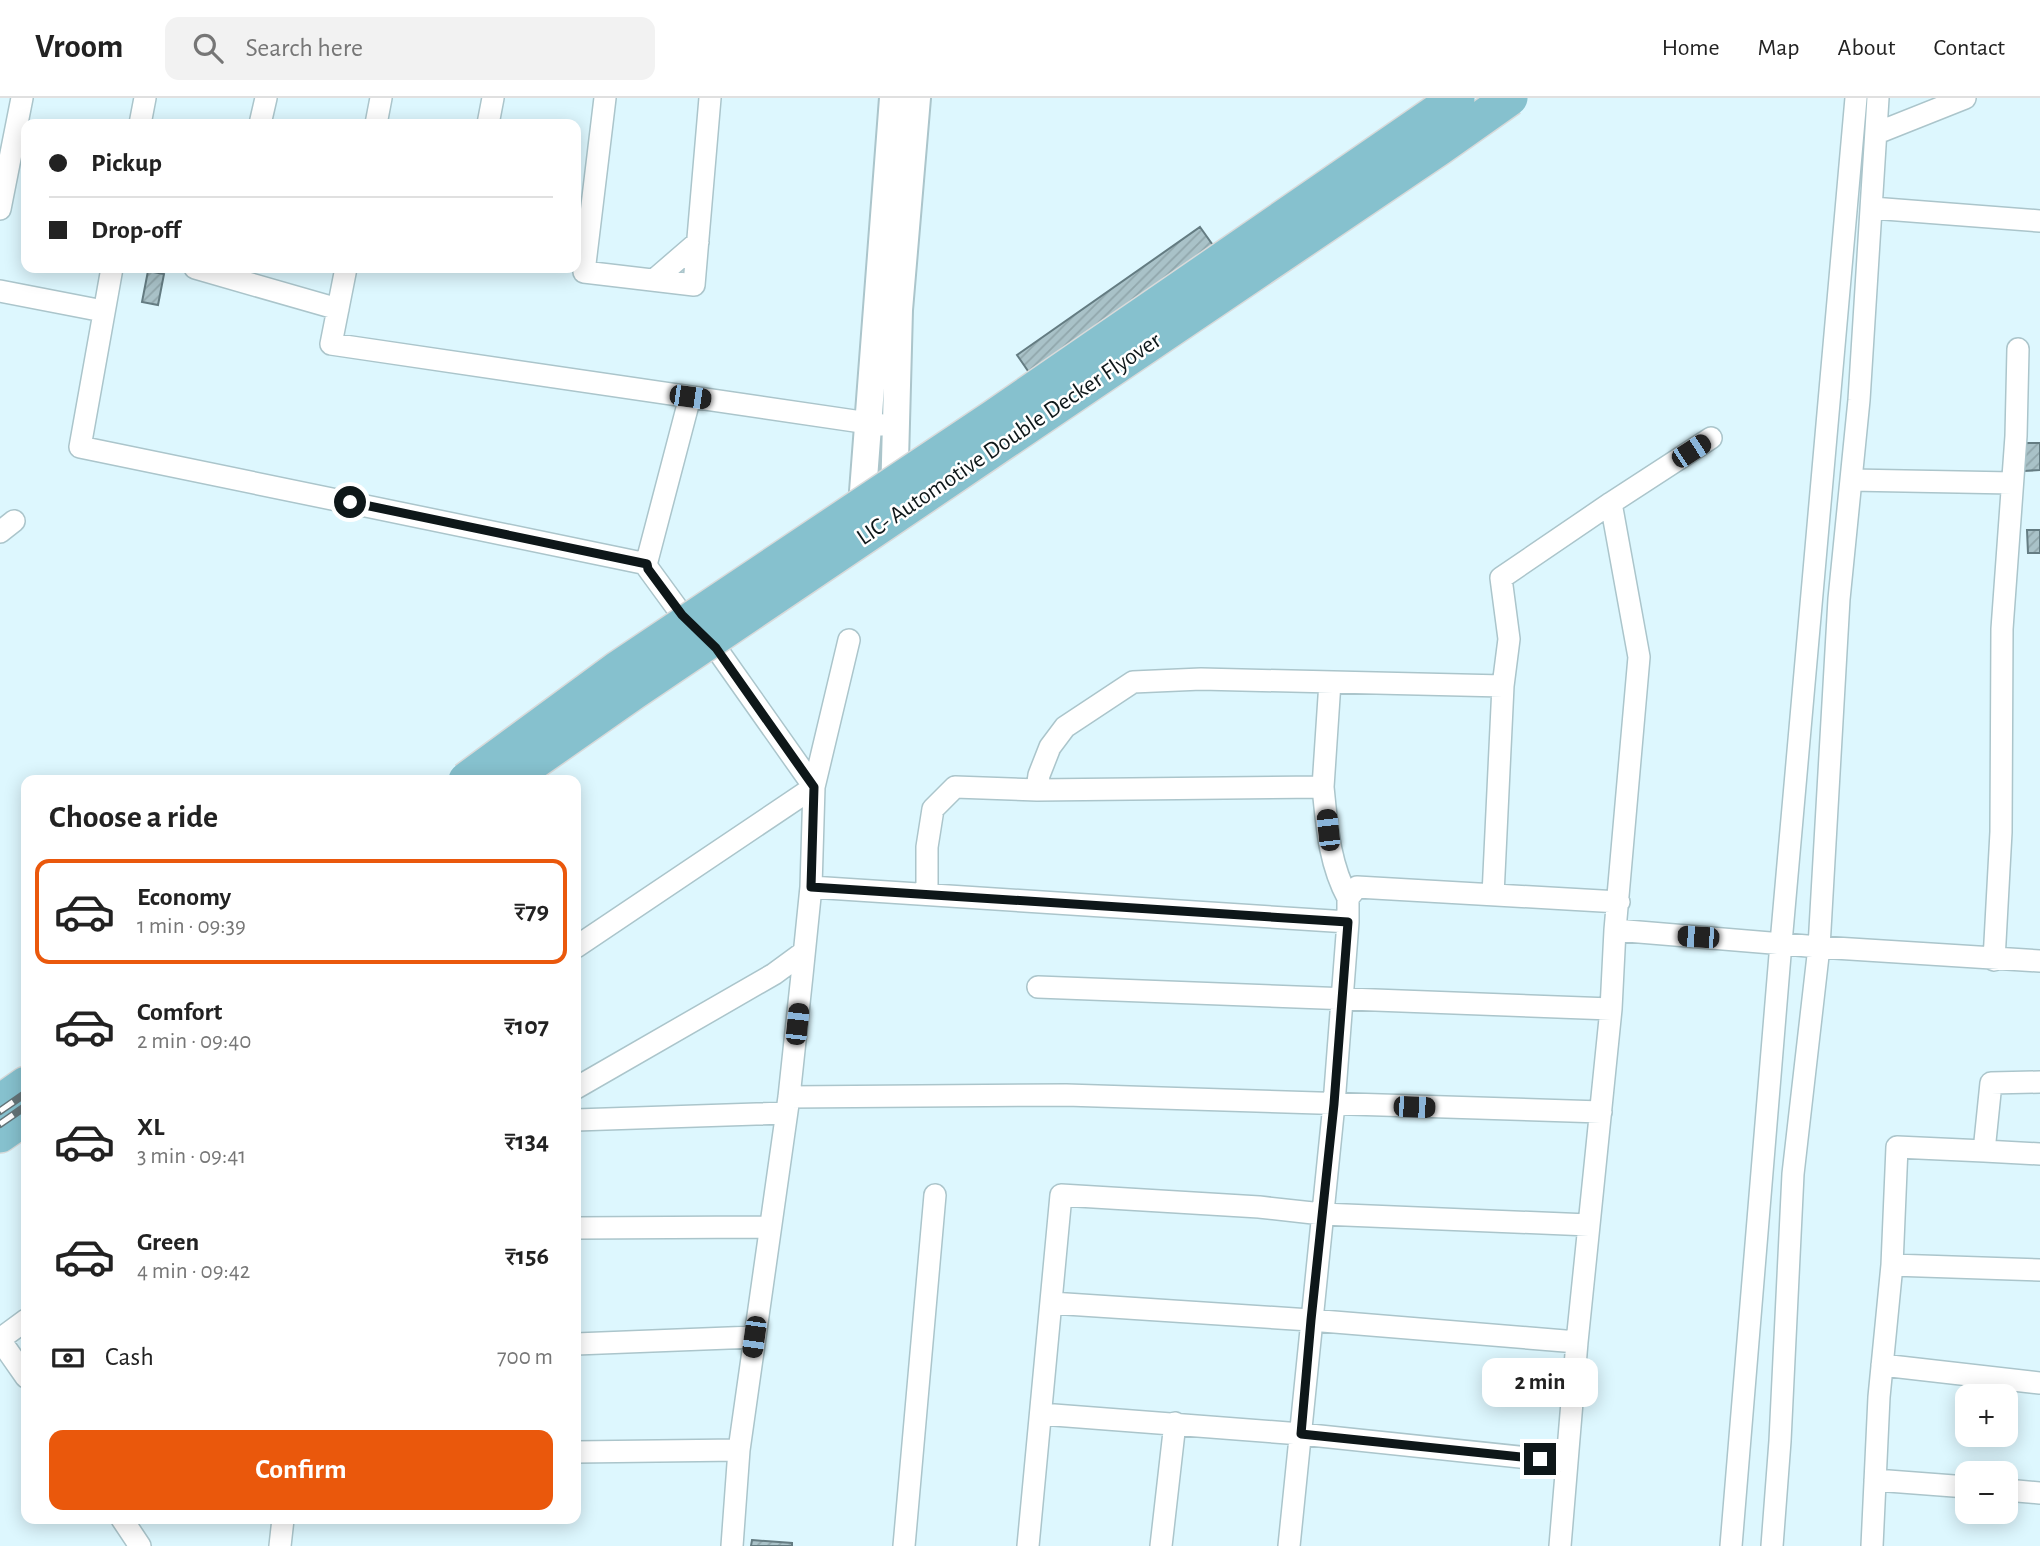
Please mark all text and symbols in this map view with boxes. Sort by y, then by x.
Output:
search box [165,17,655,80]
icon: search [189,29,227,67]
text: Vroom [35,31,123,64]
text: Search here [245,35,363,61]
text: Home [1662,36,1720,60]
text: Map [1758,36,1800,60]
text: About [1838,36,1895,60]
text: Contact [1933,36,2005,60]
text: Pickup [91,150,162,176]
text: Drop-off [91,217,180,243]
street label: LIC- Automotive Double Decker Flyover [853,328,1166,550]
car [668,384,713,410]
car [1668,431,1715,471]
route start [334,486,366,518]
text: Choose a ride [49,801,218,833]
car [1316,808,1341,852]
icon: car [53,880,116,943]
text: Economy [137,884,231,910]
text: ₹79 [514,898,549,924]
text: 1 min · 09:39 [137,915,246,938]
car [1677,925,1720,949]
icon: car [53,995,116,1058]
text: Comfort [137,999,222,1025]
car [785,1002,810,1046]
text: ₹107 [504,1013,549,1039]
text: 2 min · 09:40 [137,1030,251,1053]
car [1393,1096,1436,1118]
icon: car [53,1110,116,1173]
text: XL [137,1114,164,1140]
text: ₹134 [504,1128,549,1154]
text: 3 min · 09:41 [137,1145,246,1168]
icon: car [53,1225,116,1288]
text: Green [137,1229,199,1255]
text: ₹156 [505,1243,549,1269]
text: 4 min · 09:42 [137,1260,250,1283]
car [741,1315,768,1359]
icon: cash [49,1339,87,1377]
text: Cash [105,1344,154,1370]
text: 700 m [497,1346,553,1369]
callout: 2 min [1482,1358,1598,1406]
text: 2 min [1514,1371,1566,1394]
map controls [1955,1384,2018,1524]
button: + [1955,1384,2018,1447]
button: Confirm [49,1430,553,1510]
route end [1524,1443,1556,1475]
button: − [1955,1461,2018,1524]

